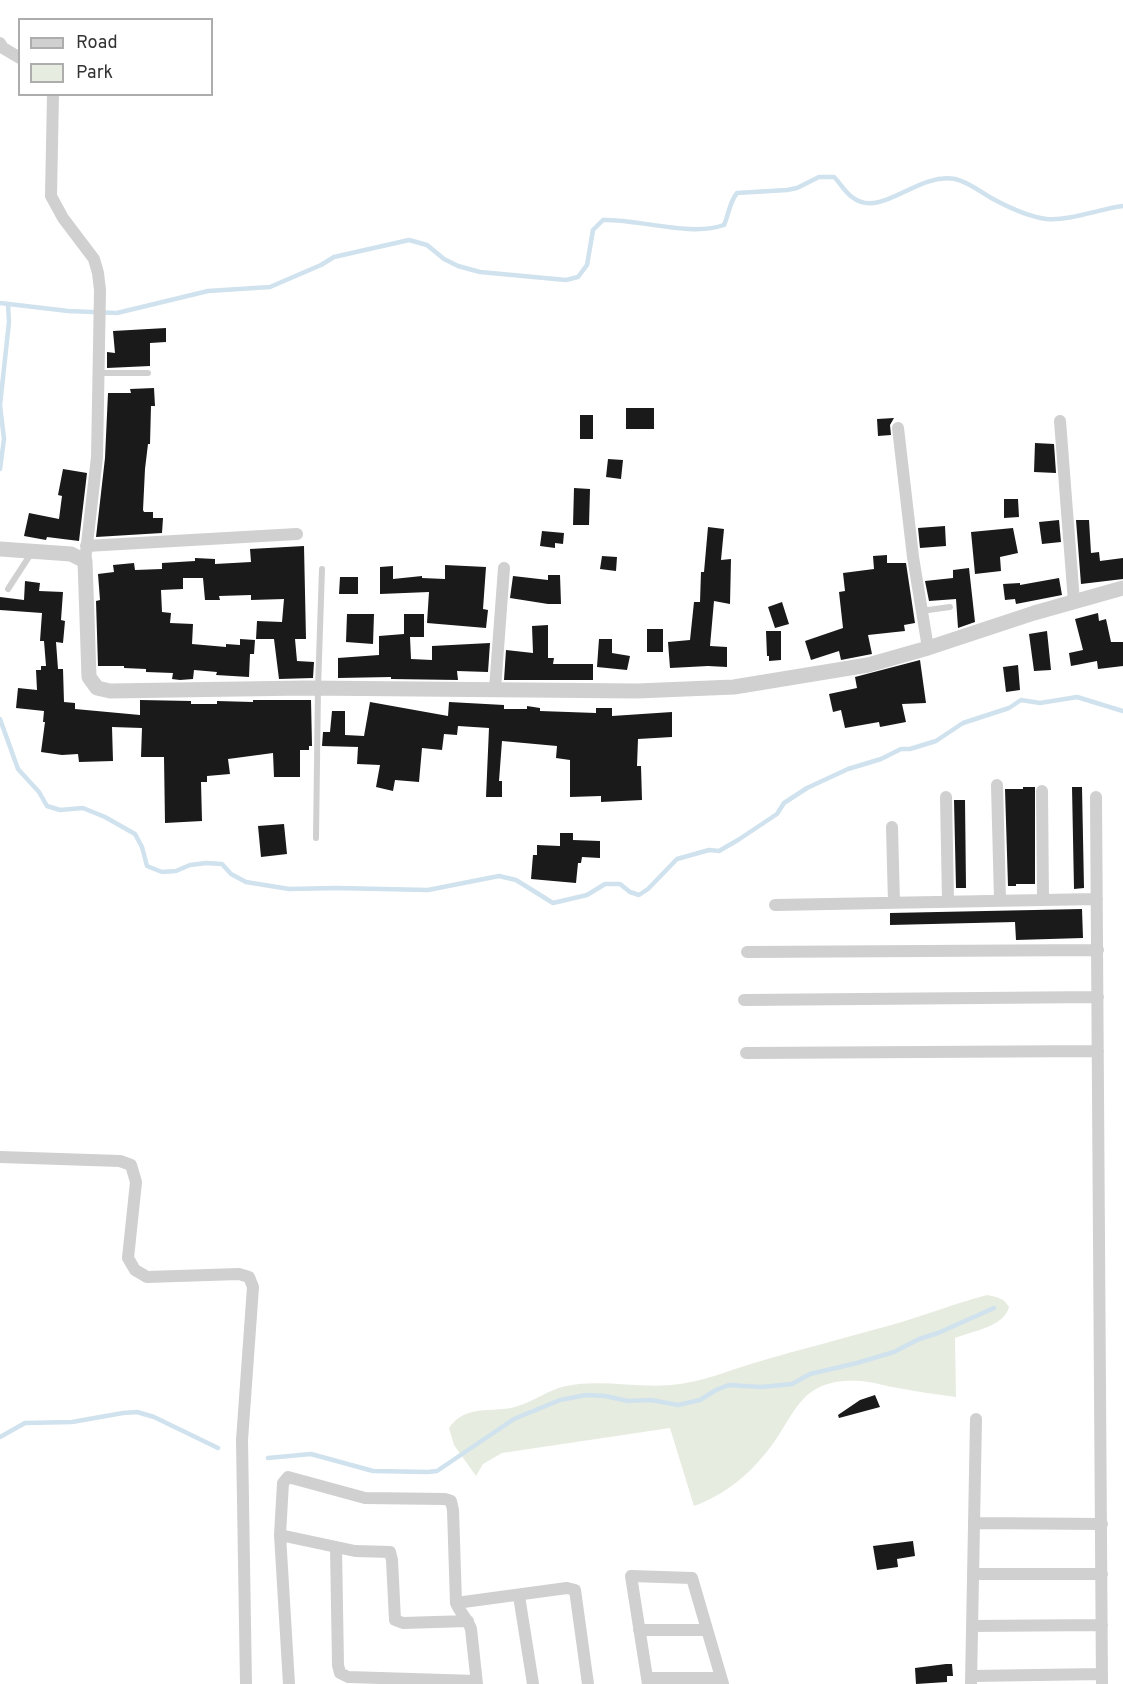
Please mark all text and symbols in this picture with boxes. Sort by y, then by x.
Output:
legend [18,18,213,96]
text: Road [76,32,118,55]
text: Park [76,62,113,85]

